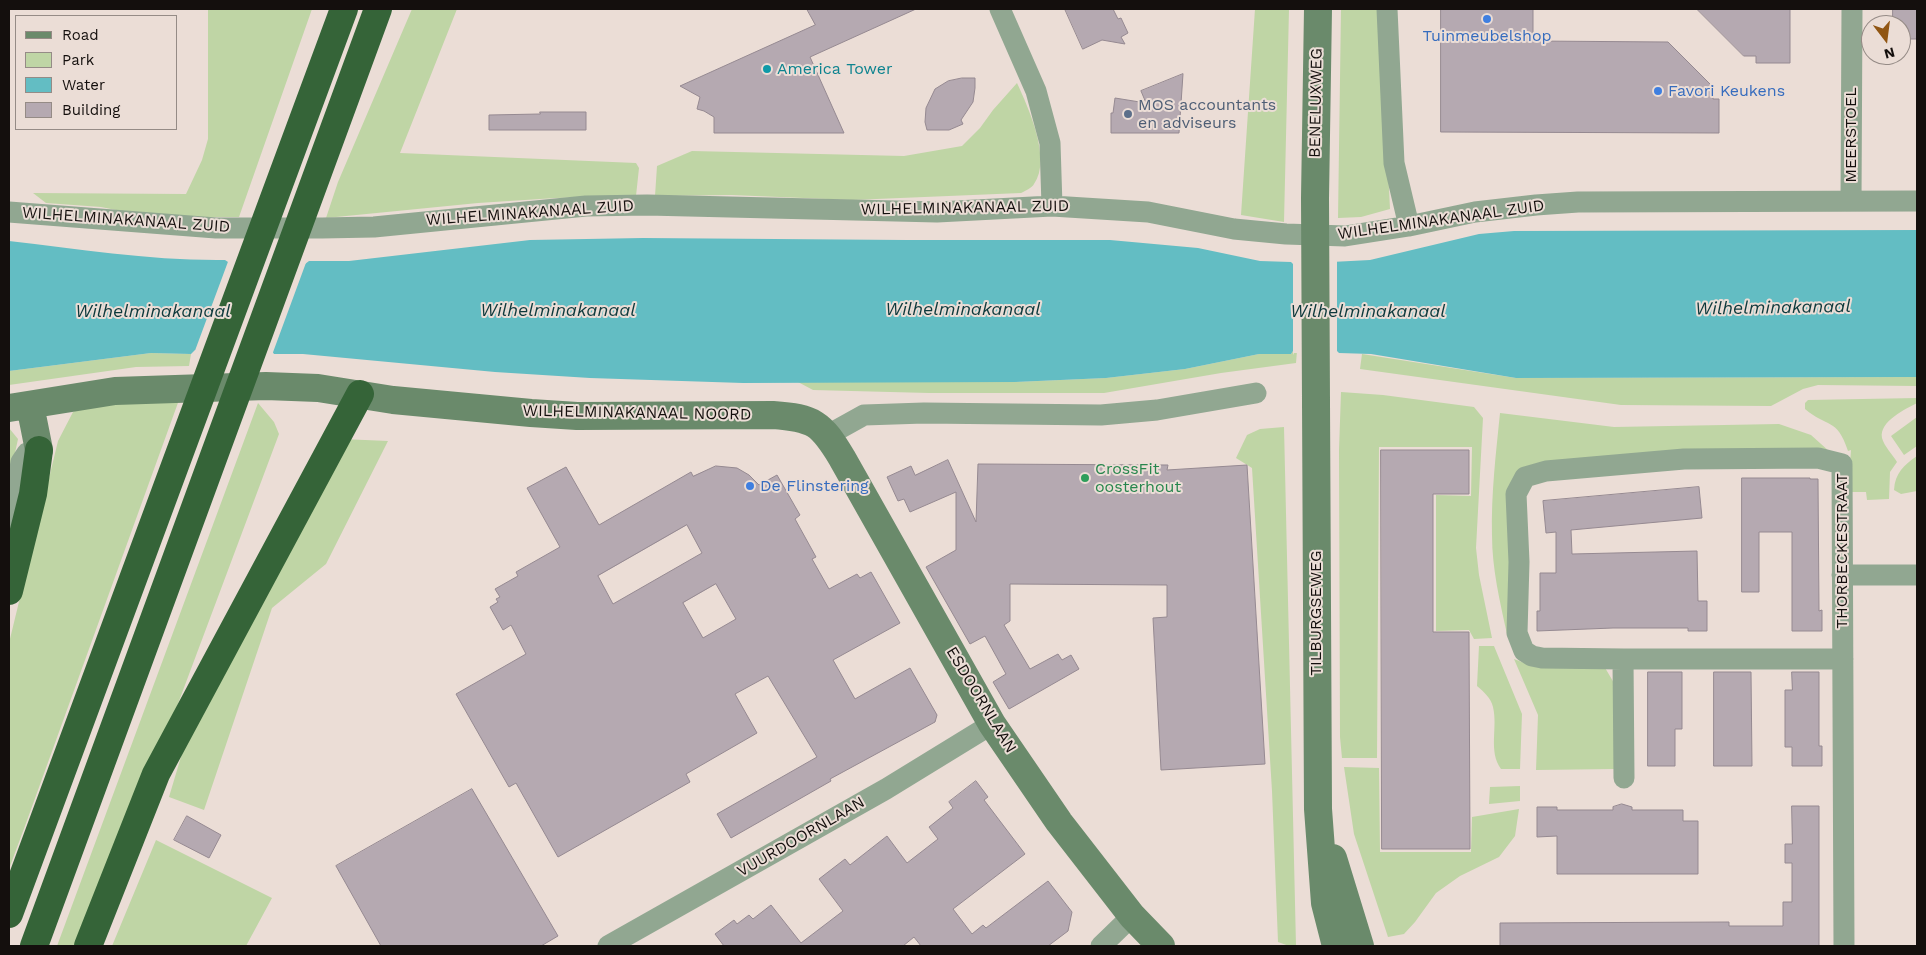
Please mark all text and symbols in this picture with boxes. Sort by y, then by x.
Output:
marker: Tuinmeubelshop [1481,13,1493,25]
legend [15,15,178,130]
north arrow [1861,15,1911,65]
text: Road [62,26,99,44]
place label: Tuinmeubelshop [1422,26,1552,46]
text: N [1883,44,1897,63]
street label: BENELUXWEG [1305,48,1327,158]
text: Park [62,51,94,69]
place label: America Tower [777,59,892,79]
marker: America Tower [761,63,773,75]
text: Water [62,76,105,94]
place label: Favori Keukens [1668,81,1785,101]
marker: Favori Keukens [1652,85,1664,97]
street label: MEERSTOEL [1841,87,1861,183]
place label: MOS accountants en adviseurs [1138,95,1276,133]
text: Building [62,101,120,119]
marker: MOS accountants en adviseurs [1122,108,1134,120]
street label: WILHELMINAKANAAL ZUID [425,196,635,230]
street label: WILHELMINAKANAAL ZUID [1336,196,1546,244]
street label: WILHELMINAKANAAL ZUID [861,197,1069,219]
street label: WILHELMINAKANAAL ZUID [21,203,231,237]
water label: Wilhelminakanaal [1695,296,1851,320]
water label: Wilhelminakanaal [885,299,1041,321]
water label: Wilhelminakanaal [480,300,636,322]
water label: Wilhelminakanaal [75,301,231,323]
water label: Wilhelminakanaal [1290,301,1446,323]
street label: WILHELMINAKANAAL NOORD [522,401,752,425]
place label: CrossFit oosterhout [1095,459,1181,497]
marker: CrossFit oosterhout [1079,472,1091,484]
street label: THORBECKESTRAAT [1832,473,1852,629]
place label: De Flinstering [760,476,869,496]
marker: De Flinstering [744,480,756,492]
street label: TILBURGSEWEG [1306,550,1326,676]
street label: ESDOORNLAAN [942,643,1020,757]
street label: VUURDOORNLAAN [734,793,868,881]

